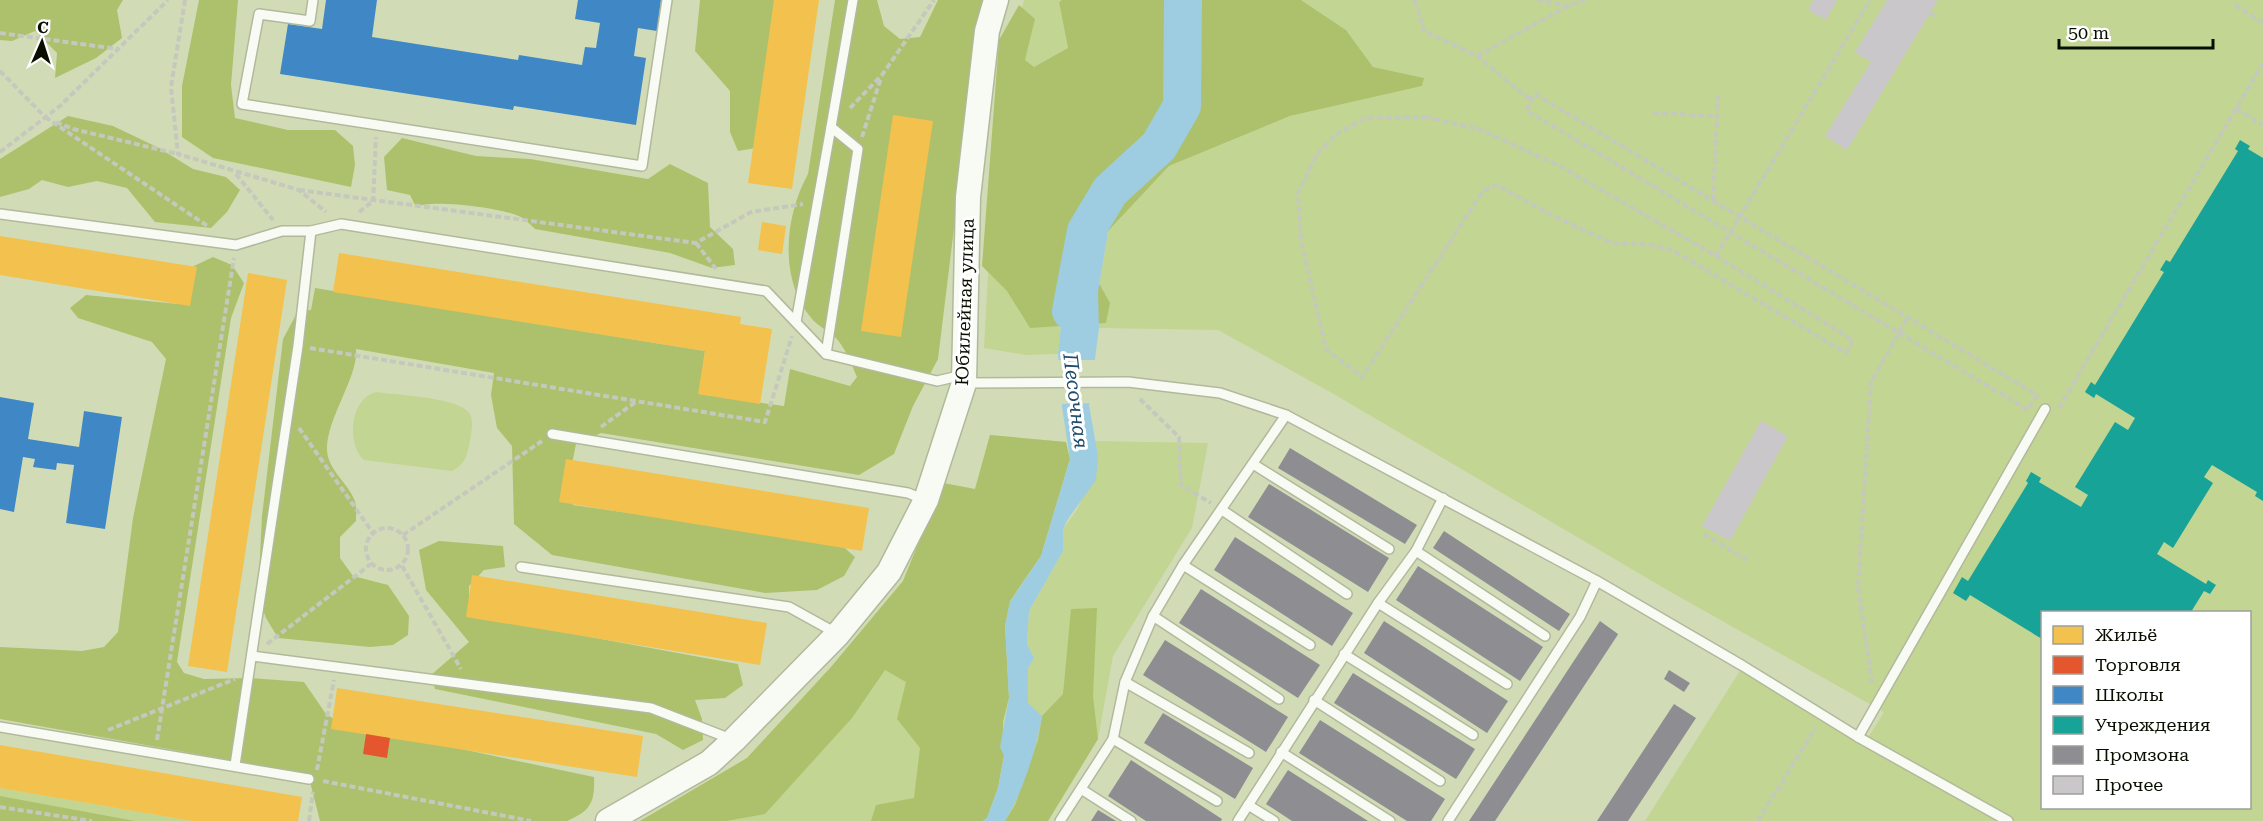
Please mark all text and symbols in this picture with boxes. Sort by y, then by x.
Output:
north arrow [12,12,72,72]
scale bar [2059,12,2214,50]
text: С [37,18,49,37]
text: 50 m [2068,22,2109,43]
street label: Юбилейная улица [951,218,978,386]
water label: Песочная [1058,351,1094,450]
legend [2041,611,2251,809]
text: Жильё [2095,624,2157,645]
text: Торговля [2095,654,2181,675]
text: Школы [2095,684,2164,705]
text: Учреждения [2095,714,2210,735]
text: Промзона [2095,744,2189,765]
text: Прочее [2095,774,2163,795]

